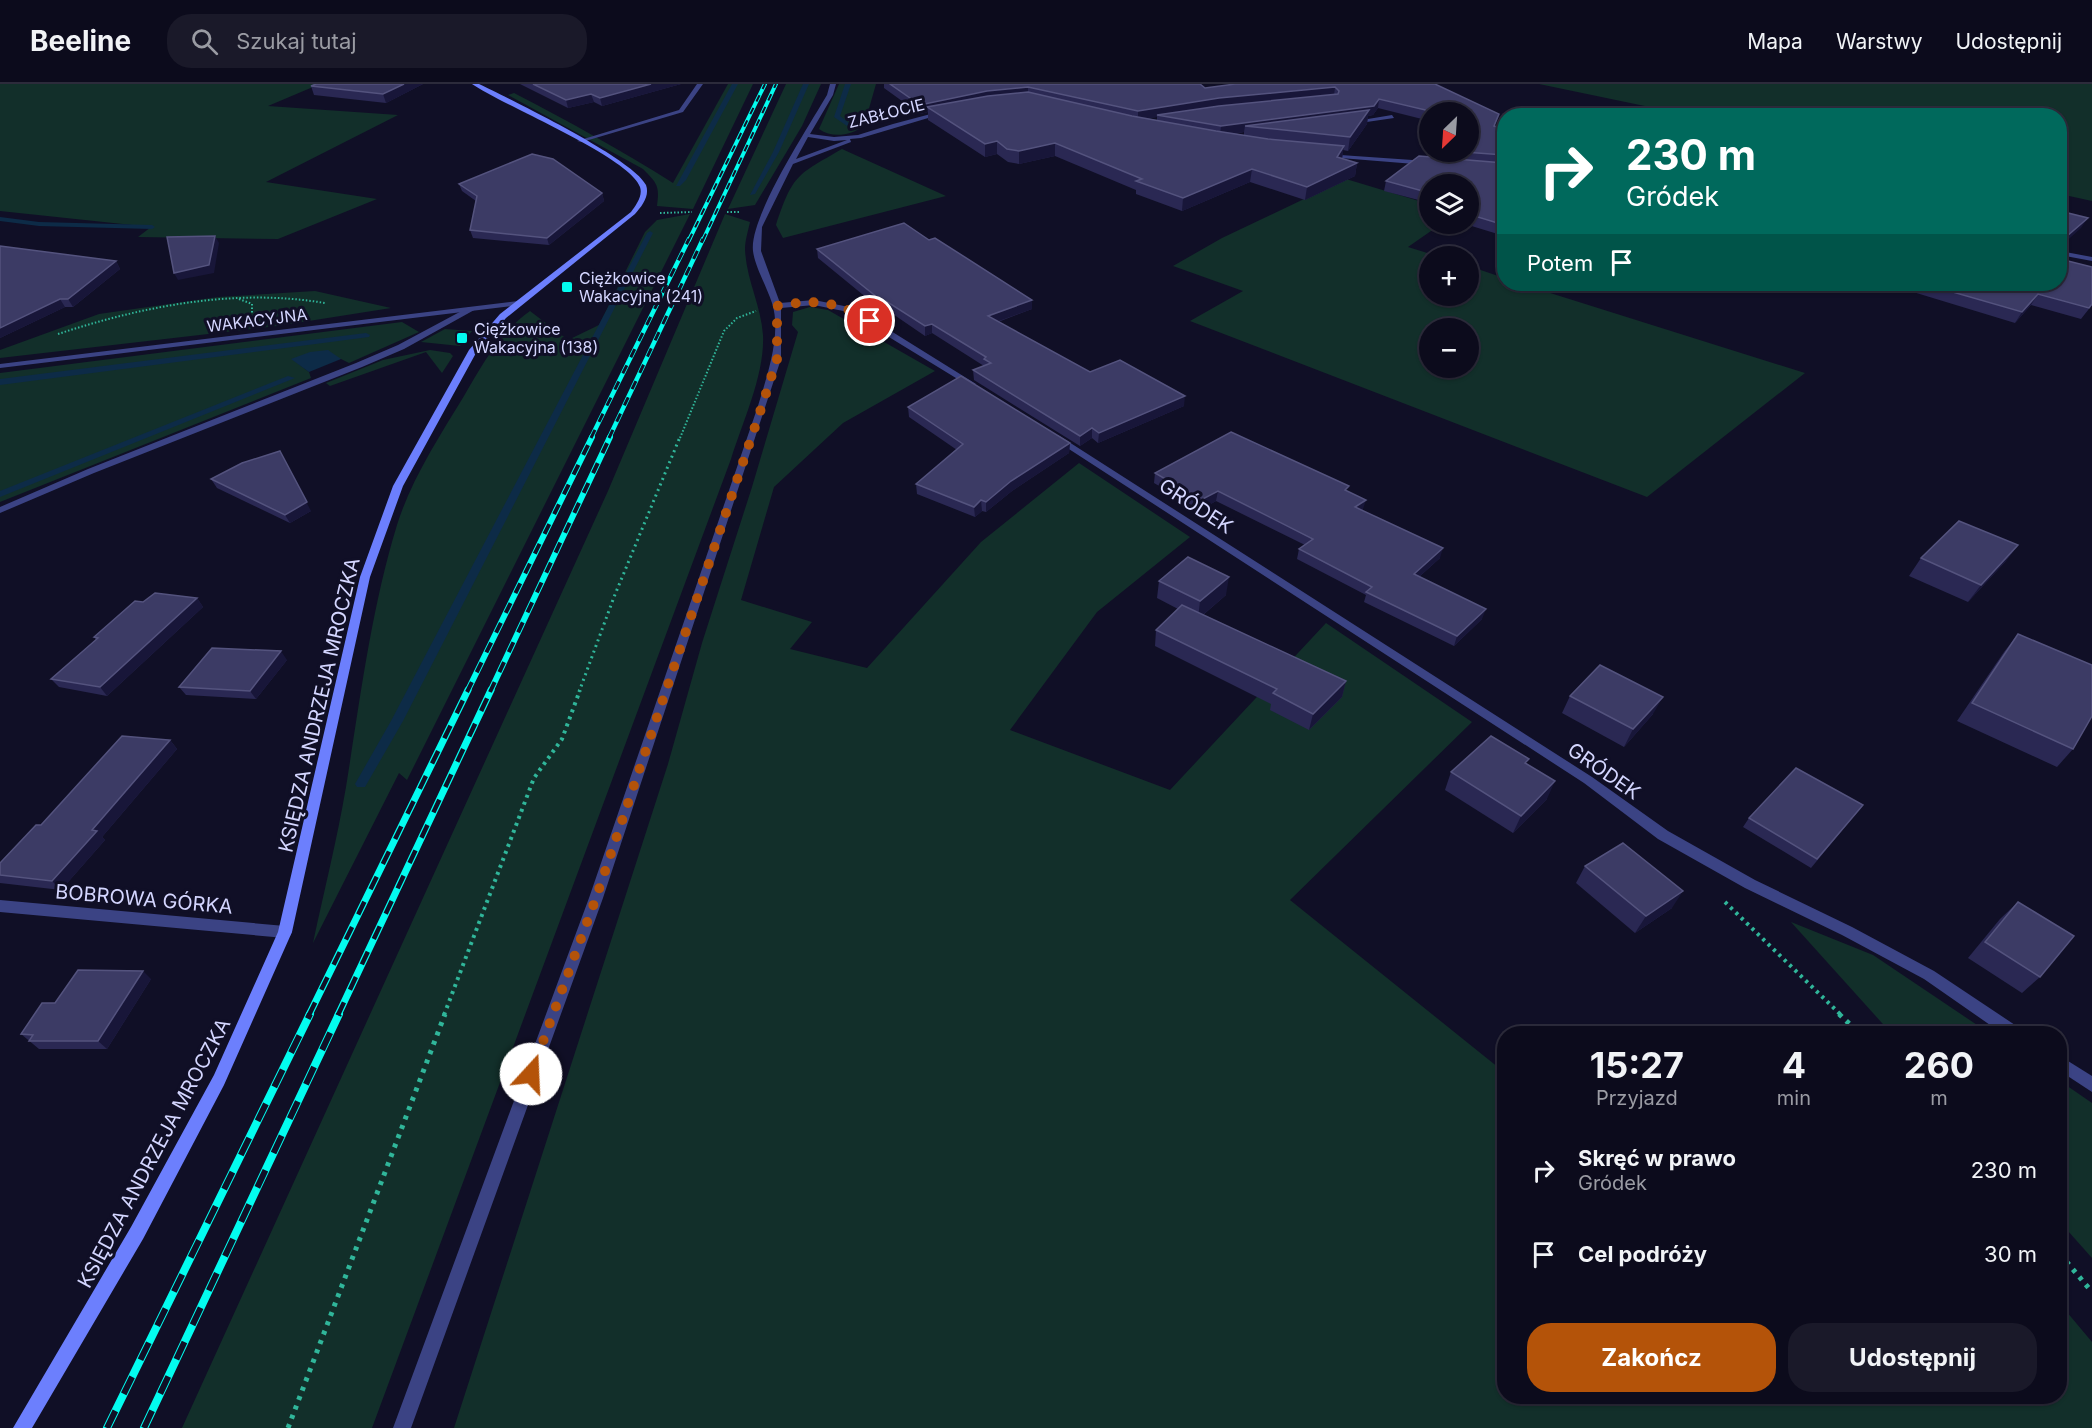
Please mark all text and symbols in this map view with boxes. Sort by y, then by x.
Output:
search box [167,14,587,68]
text: Beeline [30,24,131,58]
icon: search [188,25,221,58]
text: Szukaj tutaj [236,28,357,54]
text: Mapa [1747,29,1803,54]
text: Warstwy [1836,29,1922,54]
text: Udostępnij [1955,29,2062,54]
street label: ZABŁOCIE [846,94,926,132]
north arrow [1419,102,1479,162]
map controls [1419,102,1479,378]
text: 230 m [1626,129,1756,180]
icon: right [1527,132,1605,210]
button: layers [1419,174,1479,234]
text: Gródek [1626,180,1719,213]
button: + [1419,246,1479,306]
icon: arrive [1605,246,1638,279]
text: Potem [1527,250,1593,276]
place label: Ciężkowice Wakacyjna (241) [579,268,703,306]
marker: Ciężkowice Wakacyjna (241) [560,280,574,294]
pin [844,295,895,346]
street label: WAKACYJNA [205,304,309,336]
icon: arrive [853,304,886,337]
button: − [1419,318,1479,378]
place label: Ciężkowice Wakacyjna (138) [474,319,598,357]
marker: Ciężkowice Wakacyjna (138) [455,331,469,345]
street label: GRÓDEK [1155,472,1238,539]
street label: KSIĘDZA ANDRZEJA MROCZKA [273,555,365,855]
street label: GRÓDEK [1563,737,1645,805]
street label: BOBROWA GÓRKA [54,878,234,919]
street label: KSIĘDZA ANDRZEJA MROCZKA [73,1014,236,1292]
position arrow [499,1042,563,1106]
text: 15:27 [1590,1043,1684,1087]
text: 4 [1782,1043,1806,1087]
text: 260 [1904,1043,1974,1087]
text: Przyjazd [1596,1086,1678,1110]
text: min [1777,1086,1811,1110]
text: m [1930,1086,1948,1110]
text: Skręć w prawo [1578,1145,1736,1171]
icon: right [1527,1154,1560,1187]
text: 230 m [1971,1157,2037,1183]
text: Gródek [1578,1171,1647,1195]
icon: arrive [1527,1238,1560,1271]
text: Cel podróży [1578,1241,1707,1267]
text: 30 m [1984,1241,2037,1267]
button: Zakończ [1527,1323,1776,1392]
button: Udostępnij [1788,1323,2037,1392]

